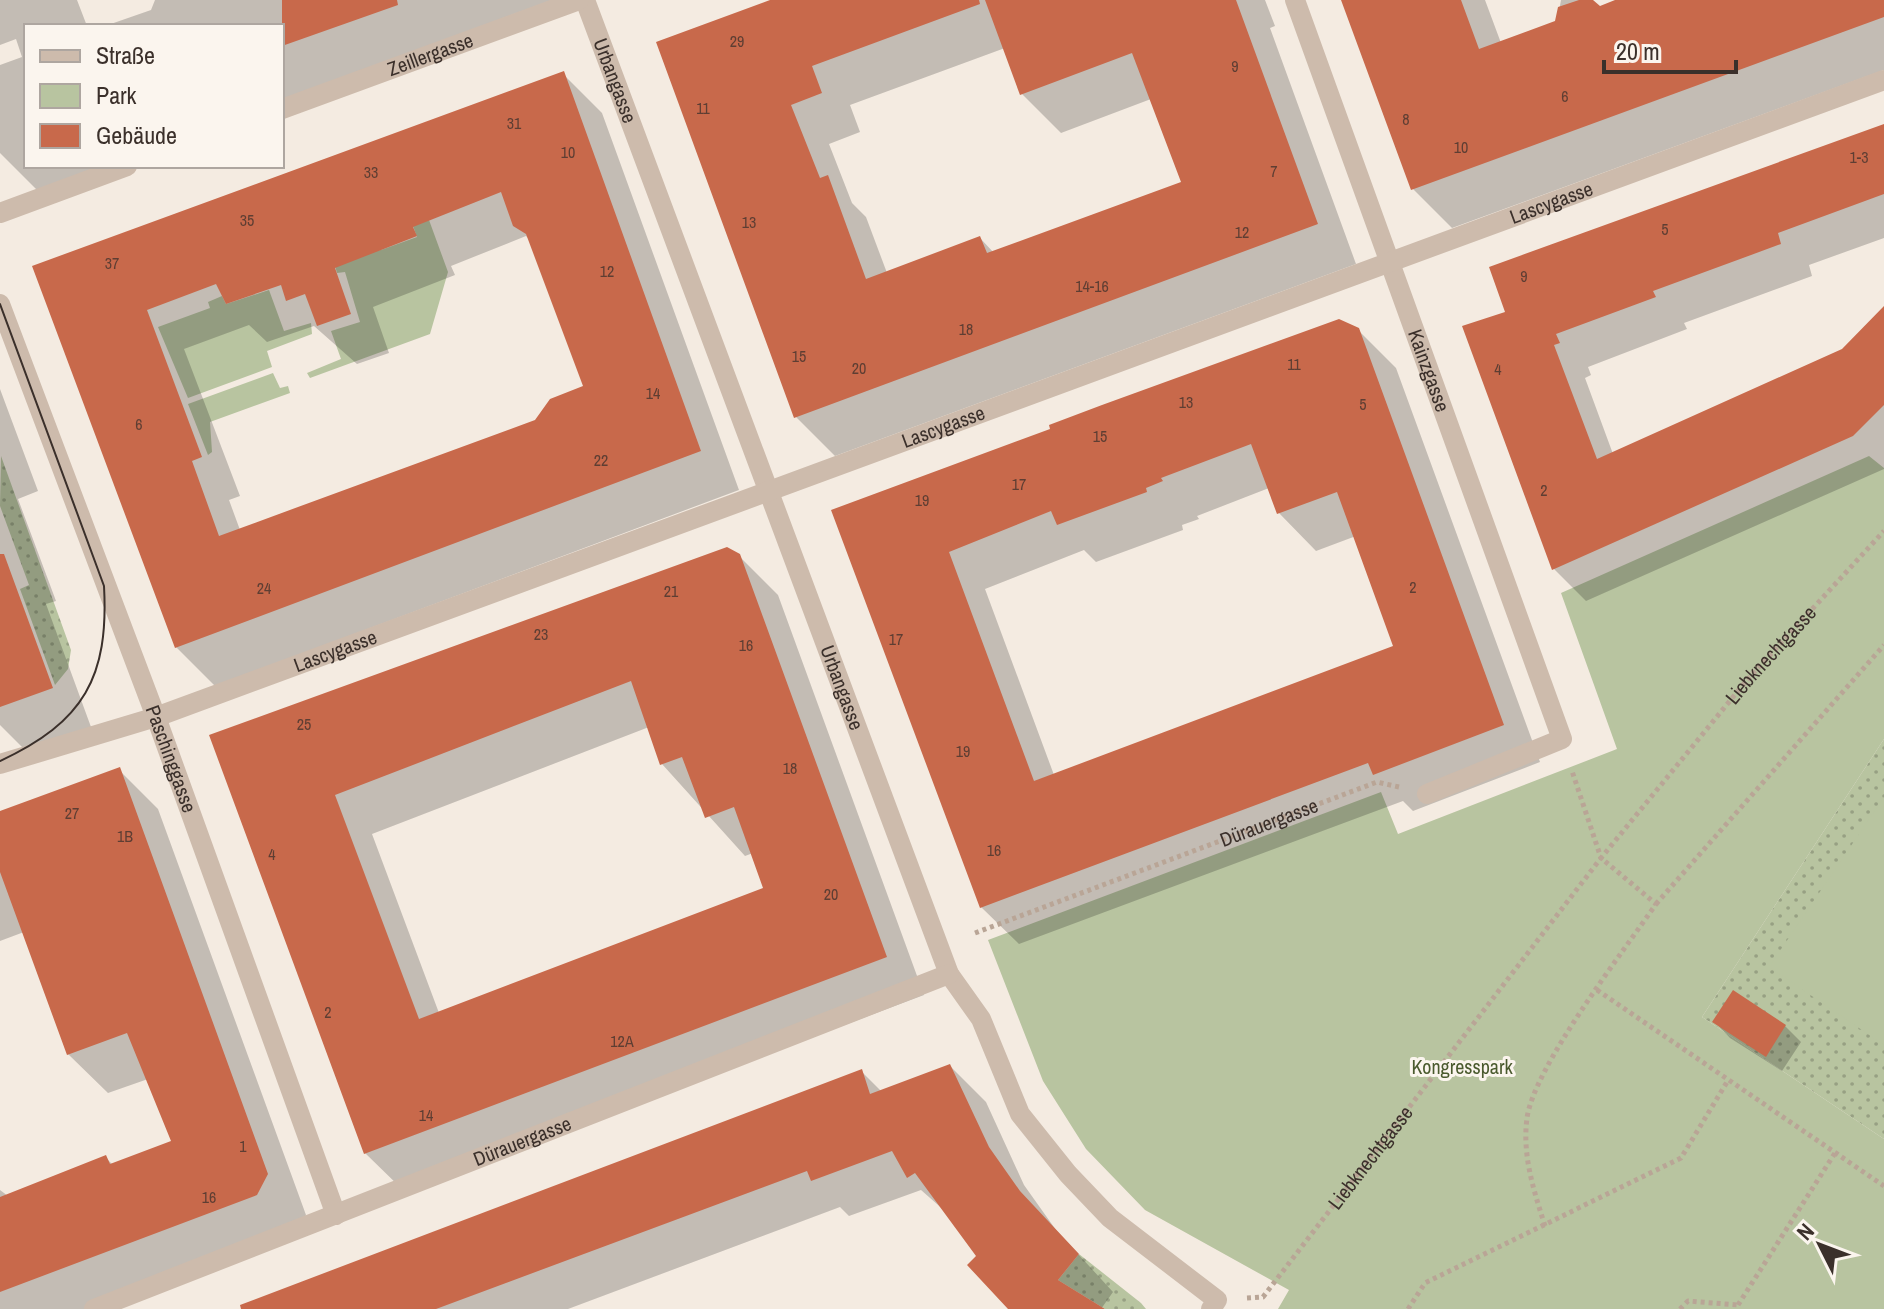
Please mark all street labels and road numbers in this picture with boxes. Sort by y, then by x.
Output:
street label: Zeillergasse [384,26,477,82]
street label: Urbangasse [587,34,644,127]
street label: Lascygasse [1506,175,1596,230]
street label: Kainzgasse [1402,325,1457,415]
street label: Lascygasse [898,399,988,454]
street label: Liebknechtgasse [1719,600,1822,710]
street label: Lascygasse [290,623,380,678]
street label: Urbangasse [814,641,871,734]
street label: Paschinggasse [140,701,203,816]
street label: Dürauergasse [1216,791,1322,853]
street label: Liebknechtgasse [1321,1100,1418,1215]
street label: Dürauergasse [469,1109,575,1172]

